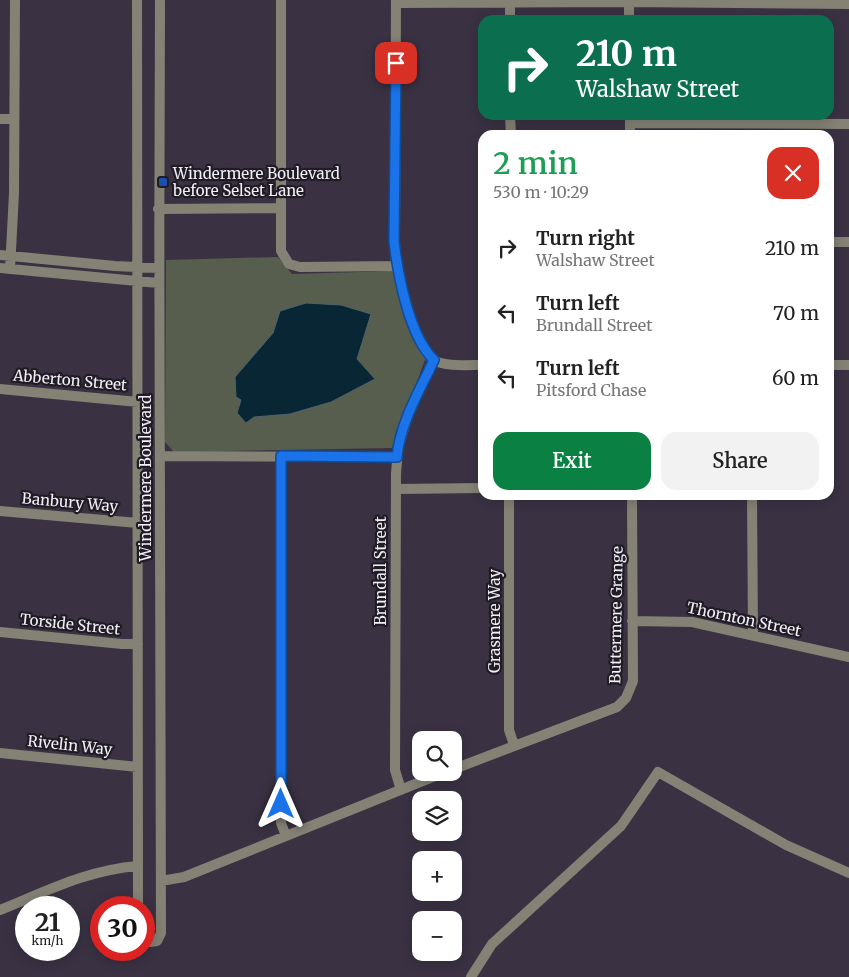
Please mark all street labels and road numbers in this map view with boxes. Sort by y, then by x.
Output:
street label: Abberton Street [11,365,128,394]
street label: Windermere Boulevard [136,395,155,562]
street label: Banbury Way [21,488,119,516]
street label: Brundall Street [371,516,390,626]
street label: Buttermere Grange [605,546,627,684]
street label: Grasmere Way [485,569,504,673]
street label: Thornton Street [685,598,803,640]
street label: Torside Street [19,609,121,639]
street label: Rivelin Way [27,731,114,759]

